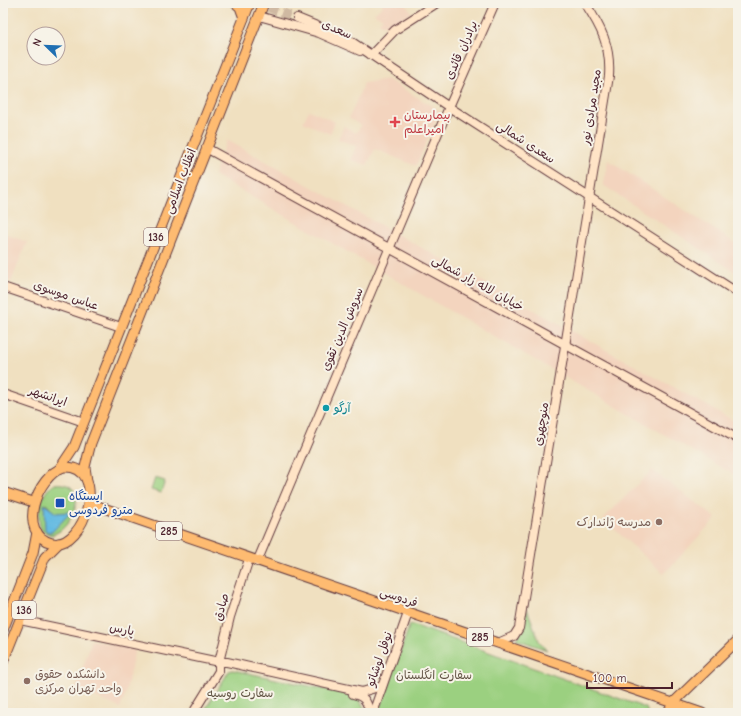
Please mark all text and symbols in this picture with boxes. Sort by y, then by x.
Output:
street label: سعدی [320,16,354,42]
street label: برادران قائدی [442,18,481,82]
north arrow [26,26,66,66]
text: N [30,36,45,48]
street label: مجید مرادی نور [578,68,605,147]
place label: بیمارستان امیراعلم [404,108,451,138]
marker: بیمارستان امیراعلم [389,116,401,128]
street label: سعدی شمالی [494,118,558,167]
street label: انقلاب اسلامی [161,146,200,216]
road number: 136 [144,228,168,246]
street label: خیابان لاله زار شمالی [429,252,526,315]
street label: عباس موسوی [32,277,100,314]
street label: سروش الدین تقوی [318,285,367,373]
street label: ایرانشهر [26,383,69,409]
place label: آرگو [333,401,352,415]
street label: منوچهری [531,401,552,447]
marker: آرگو [321,403,331,413]
place label: ایستگاه مترو فردوسی [69,489,133,518]
marker: ایستگاه مترو فردوسی [54,497,66,509]
place label: مدرسه ژاندارک [577,515,651,529]
marker: مدرسه ژاندارک [654,517,664,527]
road number: 285 [156,522,182,540]
street label: فردوسی [378,584,420,611]
street label: صادق [210,592,232,622]
road number: 136 [12,601,36,619]
street label: پارس [108,620,136,639]
road number: 285 [467,628,493,646]
street label: نوفل لوشاتو [363,630,396,689]
scale bar [587,664,672,690]
place label: دانشکده حقوق واحد تهران مرکزی [35,667,121,696]
park label: سفارت انگلستان [396,668,472,682]
text: 100 m [593,671,626,685]
marker: دانشکده حقوق واحد تهران مرکزی [22,676,32,686]
park label: سفارت روسیه [207,686,273,701]

